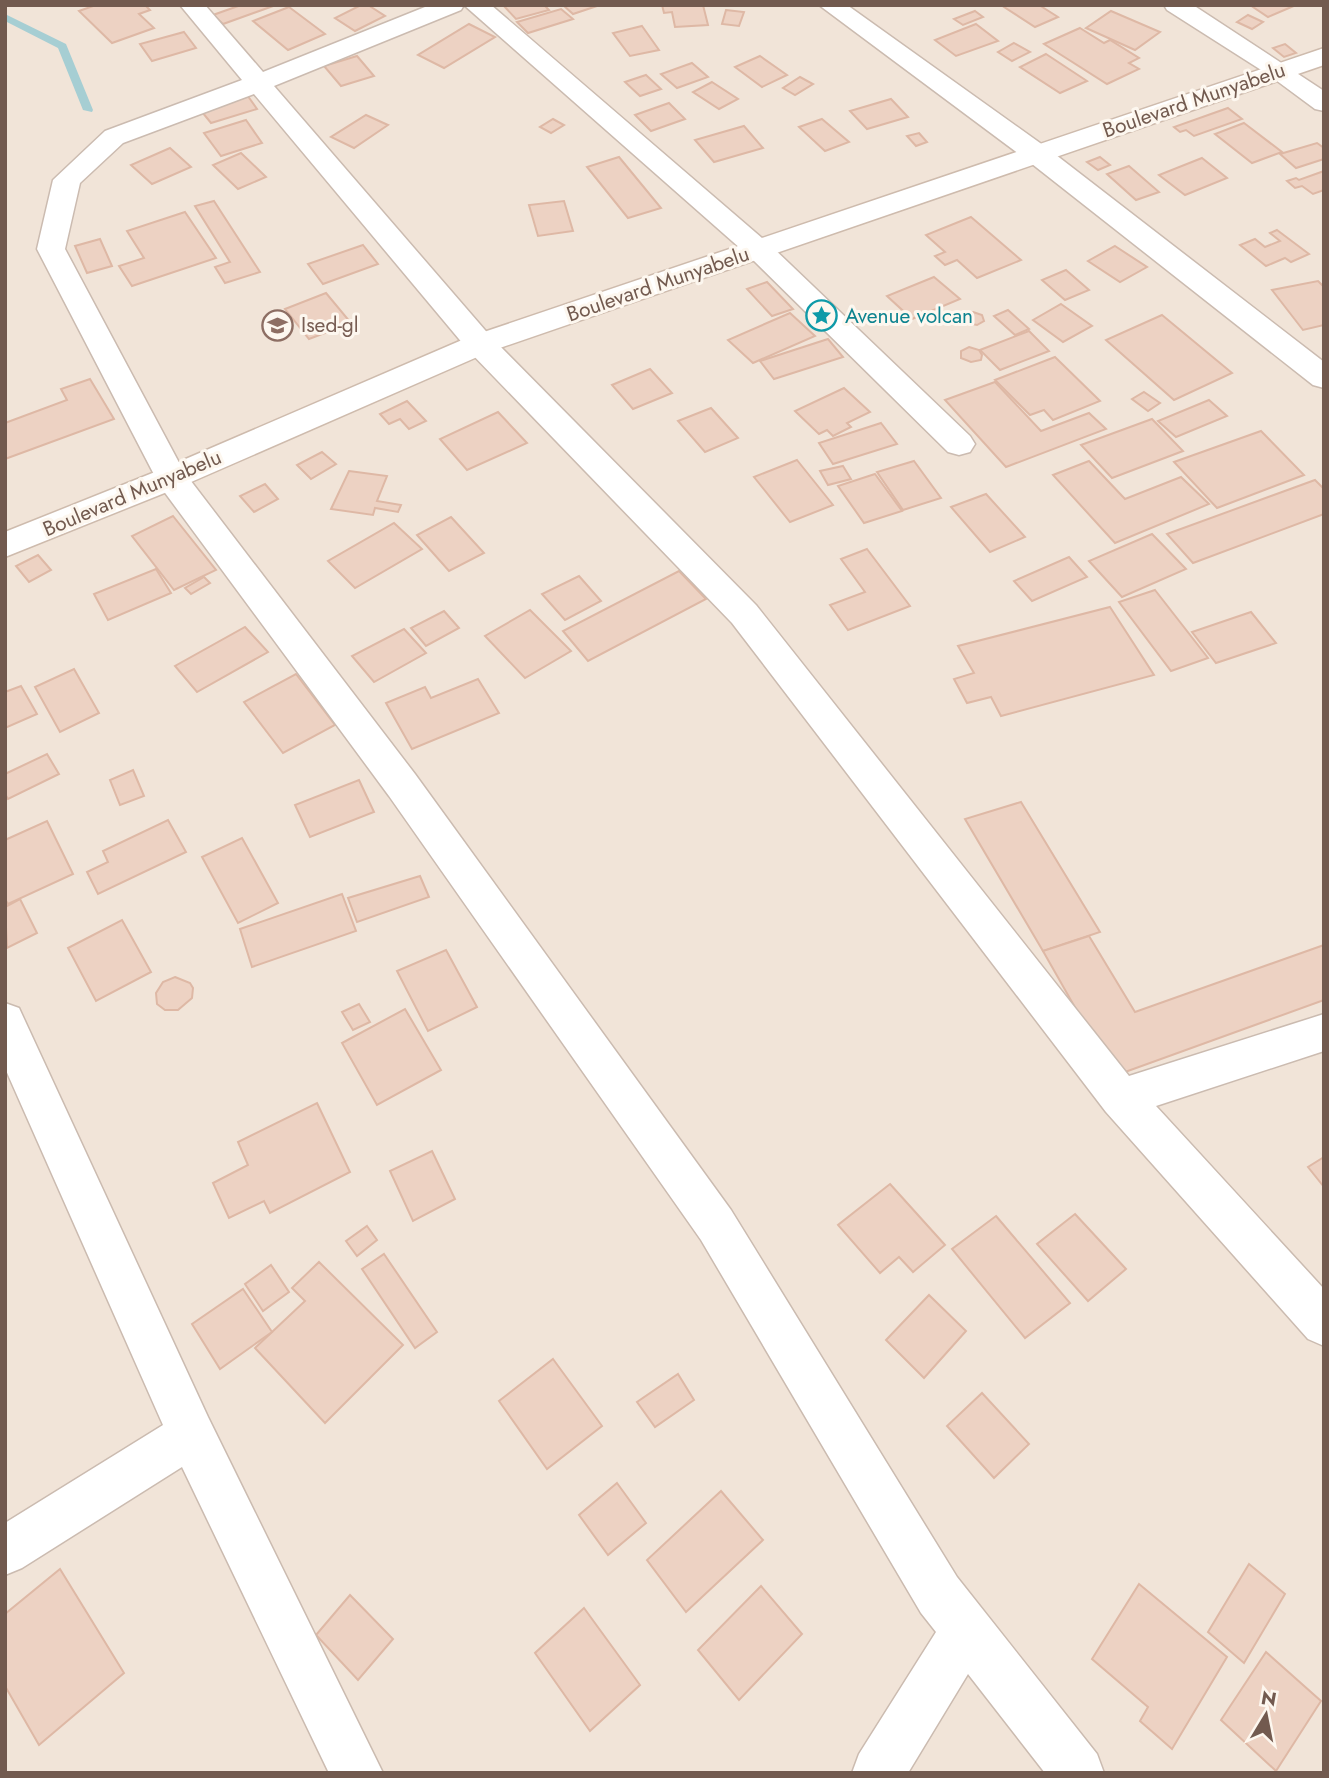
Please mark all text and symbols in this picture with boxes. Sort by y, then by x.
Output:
street label: Boulevard Munyabelu [1099,55,1289,145]
street label: Boulevard Munyabelu [563,239,753,329]
place icon: Avenue volcan [805,299,839,333]
place label: Avenue volcan [845,301,973,331]
school or university icon: Ised-gl [261,308,295,342]
place label: Ised-gl [301,310,359,340]
street label: Boulevard Munyabelu [38,442,226,544]
north arrow [1231,1680,1301,1750]
text: N [1259,1684,1279,1713]

